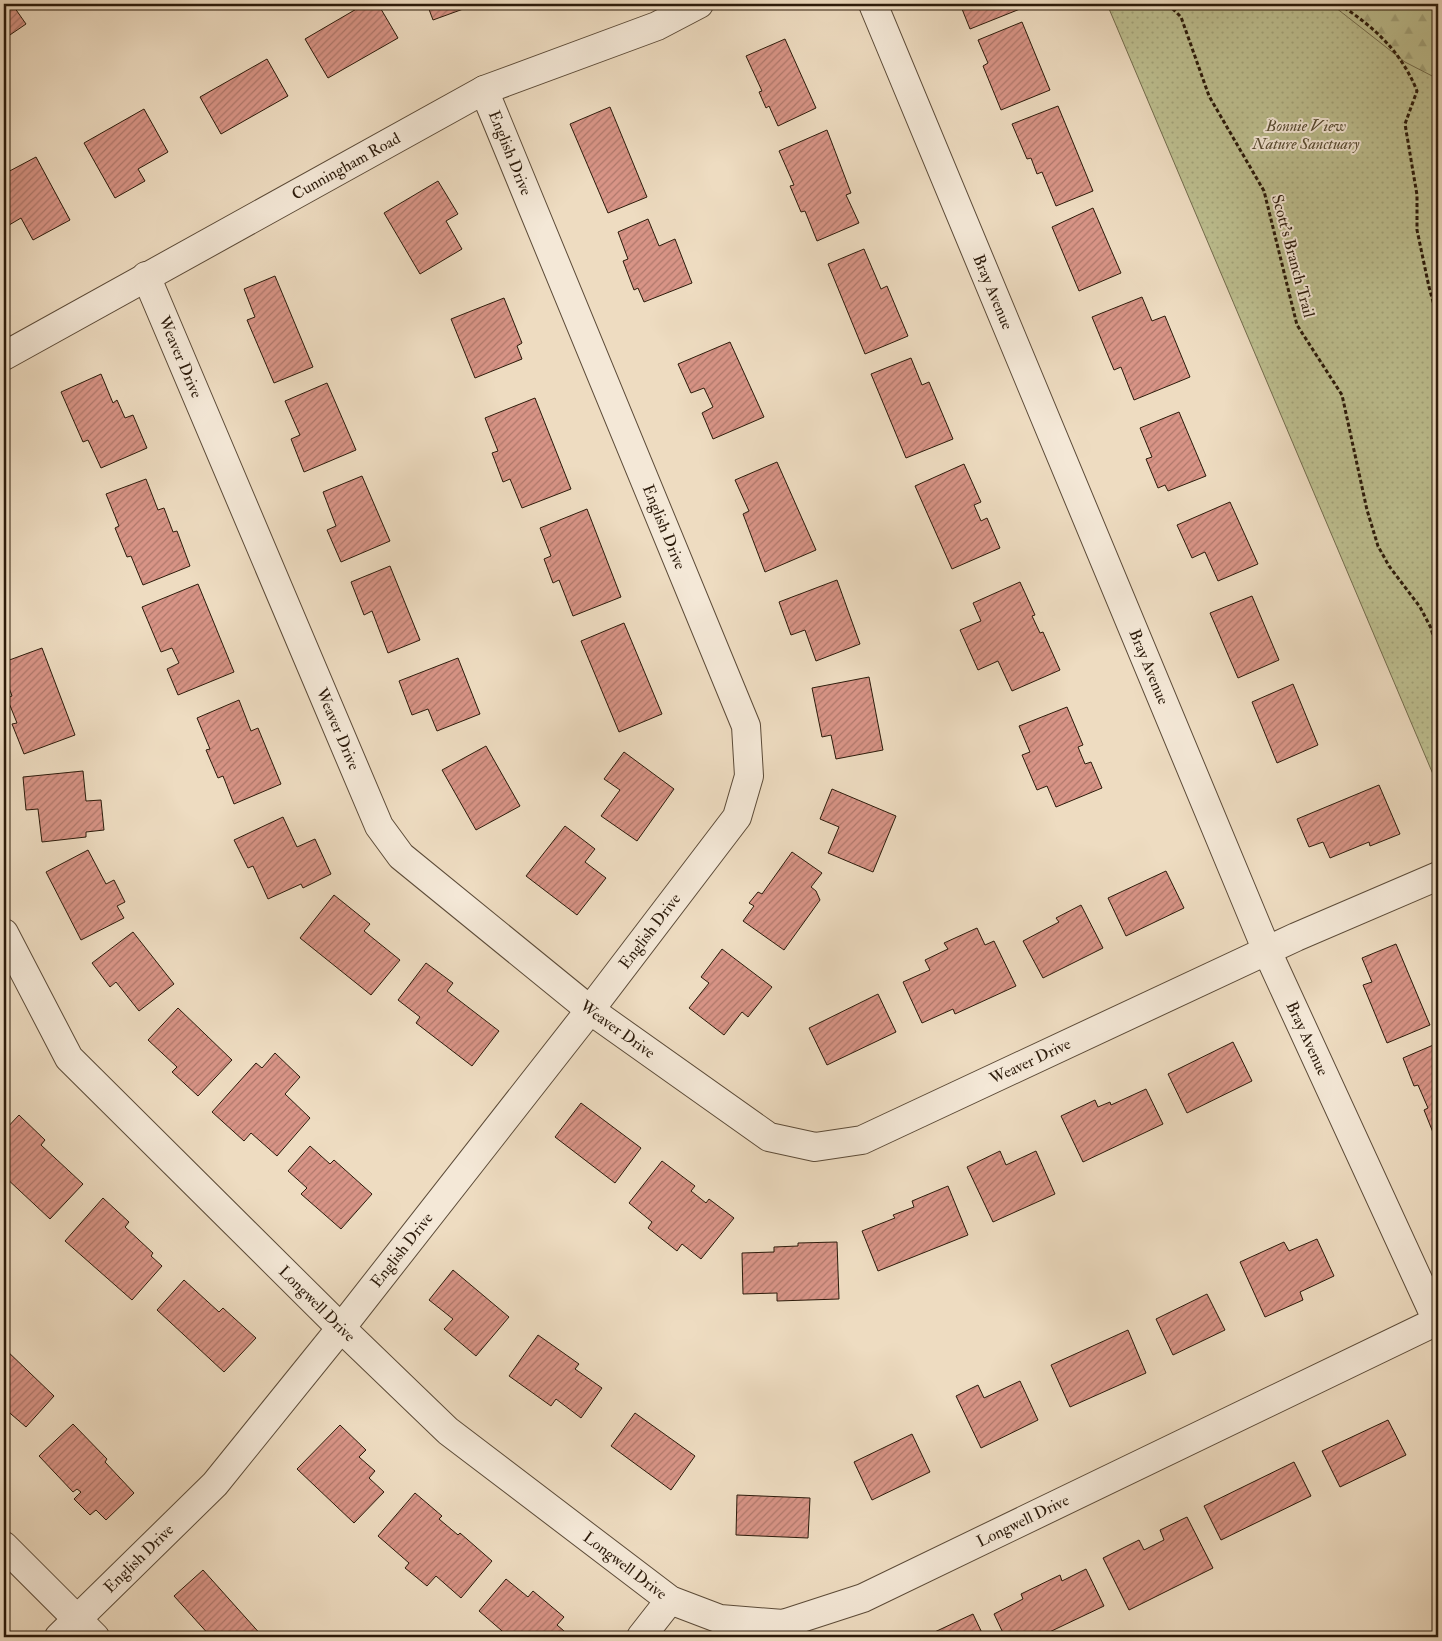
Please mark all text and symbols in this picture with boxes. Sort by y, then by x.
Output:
street label: English Drive [484,108,536,199]
park label: Bonnie View Nature Sanctuary [1252,116,1360,154]
street label: Cunningham Road [288,128,404,205]
street label: Scott's Branch Trail [1267,192,1319,320]
street label: Bray Avenue [968,251,1017,333]
street label: Weaver Drive [154,312,207,401]
street label: English Drive [638,482,690,573]
street label: Bray Avenue [1124,626,1173,708]
street label: Weaver Drive [311,684,364,773]
street label: English Drive [615,889,685,973]
street label: Weaver Drive [575,995,659,1063]
street label: Bray Avenue [1282,998,1333,1079]
street label: Weaver Drive [985,1034,1074,1089]
street label: English Drive [366,1208,438,1292]
street label: Longwell Drive [274,1262,360,1346]
street label: Longwell Drive [973,1490,1073,1552]
street label: English Drive [100,1520,178,1597]
street label: Longwell Drive [579,1527,671,1604]

